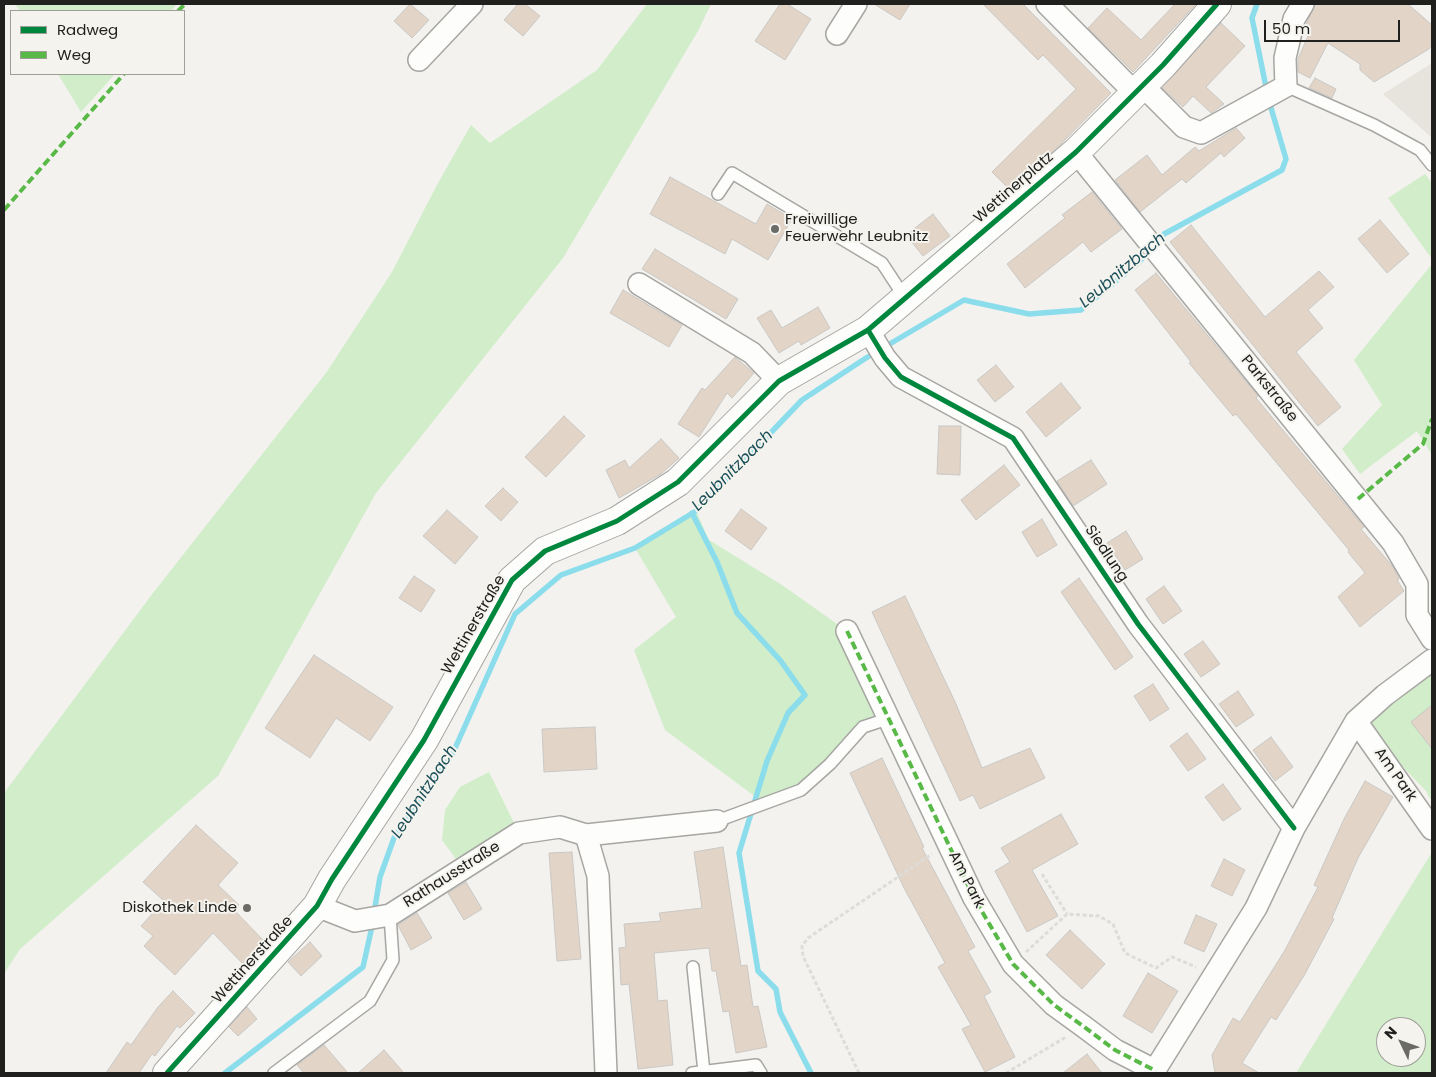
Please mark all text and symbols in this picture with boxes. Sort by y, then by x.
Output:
legend [10,10,185,75]
scale bar [1266,10,1402,42]
text: 50 m [1272,18,1310,39]
text: Radweg [57,19,118,40]
text: Weg [57,44,91,65]
street label: Wettinerplatz [971,149,1057,227]
place label: Freiwillige Feuerwehr Leubnitz [785,211,928,246]
marker: Freiwillige Feuerwehr Leubnitz [769,223,781,235]
water label: Leubnitzbach [1076,229,1170,313]
street label: Parkstraße [1237,352,1301,426]
water label: Leubnitzbach [688,426,778,516]
street label: Siedlung [1080,522,1132,586]
street label: Wettinerstraße [438,572,510,678]
water label: Leubnitzbach [388,742,462,842]
street label: Am Park [1370,745,1420,805]
street label: Rathausstraße [400,838,504,912]
street label: Am Park [944,848,988,912]
place label: Diskothek Linde [122,899,237,917]
marker: Diskothek Linde [241,902,253,914]
street label: Wettinerstraße [209,913,297,1007]
north arrow [1376,1017,1426,1067]
text: N [1380,1022,1402,1043]

